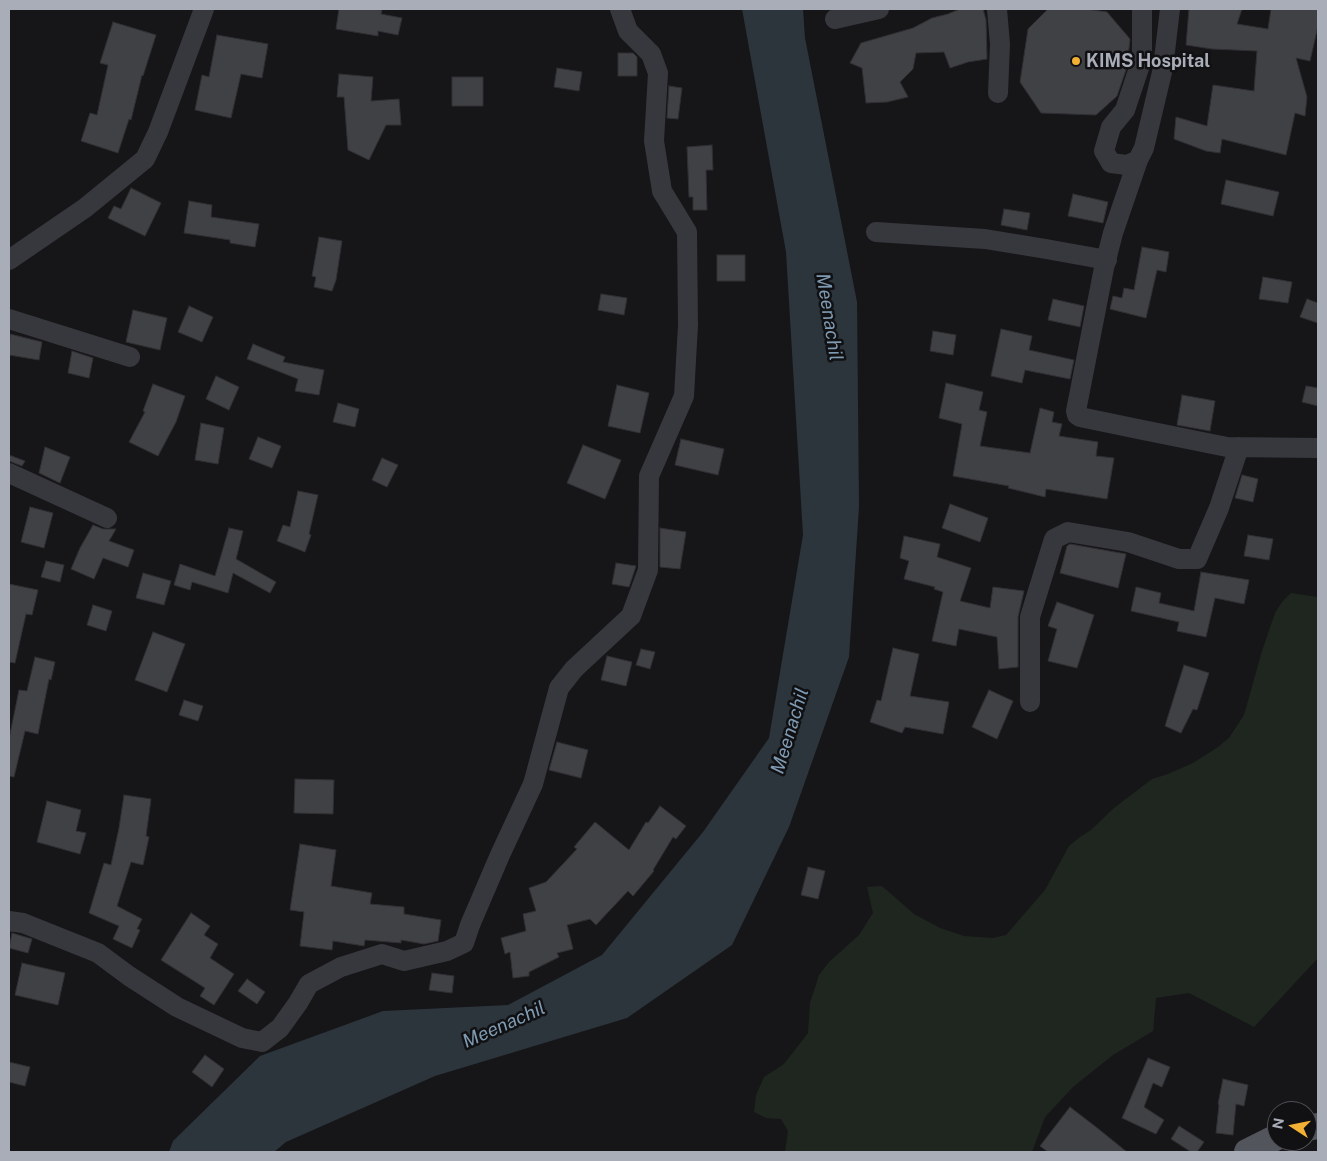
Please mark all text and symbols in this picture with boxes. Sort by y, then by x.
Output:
place label: KIMS Hospital [1086,50,1210,72]
marker: KIMS Hospital [1070,55,1082,67]
water label: Meenachil [811,272,847,362]
water label: Meenachil [766,685,814,777]
water label: Meenachil [459,997,549,1053]
north arrow [1267,1101,1317,1151]
text: N [1269,1116,1287,1130]

